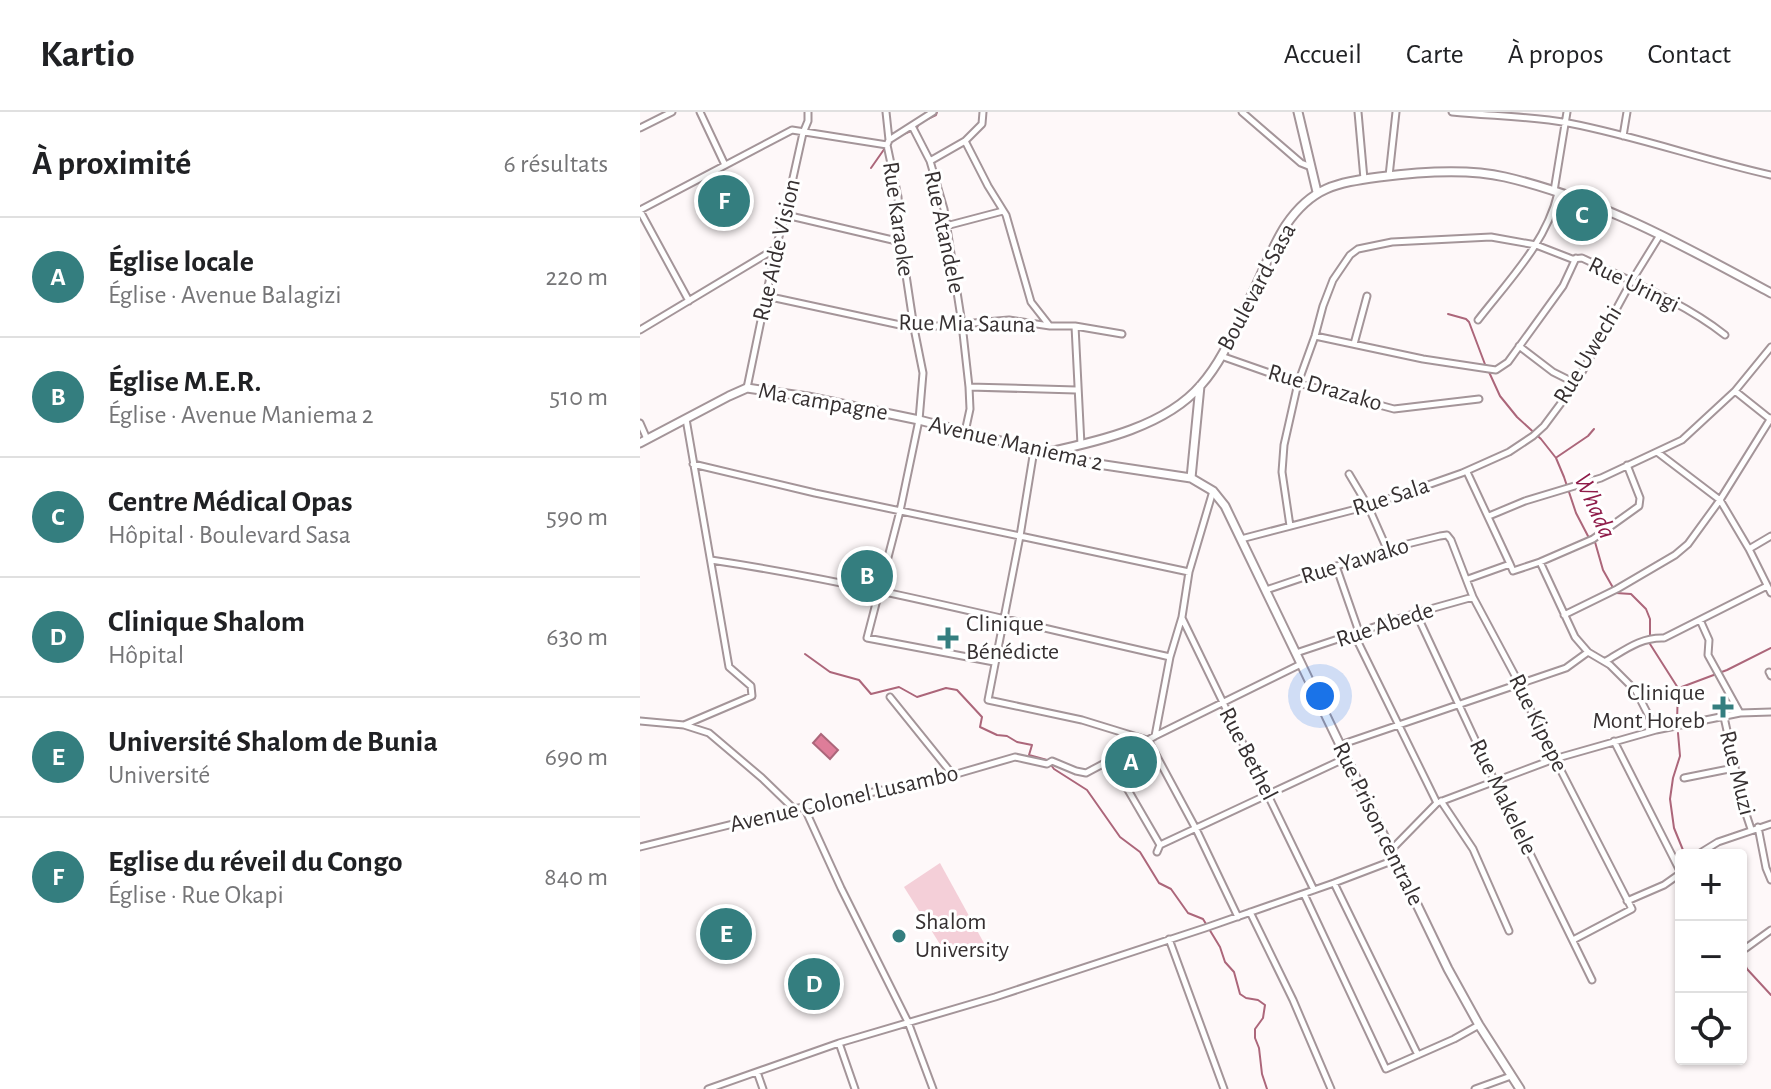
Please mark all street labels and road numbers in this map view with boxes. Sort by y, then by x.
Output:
street label: Rue Karaoke [878,160,918,278]
street label: Rue Atandele [919,168,969,296]
street label: Rue Aide Vision [749,177,805,323]
street label: Boulevard Sasa [1213,219,1301,355]
street label: Rue Uringi [1585,253,1683,317]
street label: Rue Uwechi [1550,302,1626,408]
street label: Rue Mia Sauna [898,311,1036,337]
street label: Rue Drazako [1265,360,1385,416]
street label: Ma campagne [756,379,890,425]
street label: Avenue Maniema 2 [927,412,1105,476]
street label: Rue Sala [1350,473,1432,521]
street label: Rue Yawako [1298,533,1412,589]
street label: Rue Abede [1333,598,1437,652]
street label: Rue Kipepe [1504,670,1572,776]
street label: Rue Bethel [1214,704,1282,804]
street label: Rue Muzi [1715,728,1759,818]
street label: Rue Makelele [1465,735,1541,859]
street label: Rue Prison centrale [1328,739,1428,909]
street label: Avenue Colonel Lusambo [727,761,961,837]

